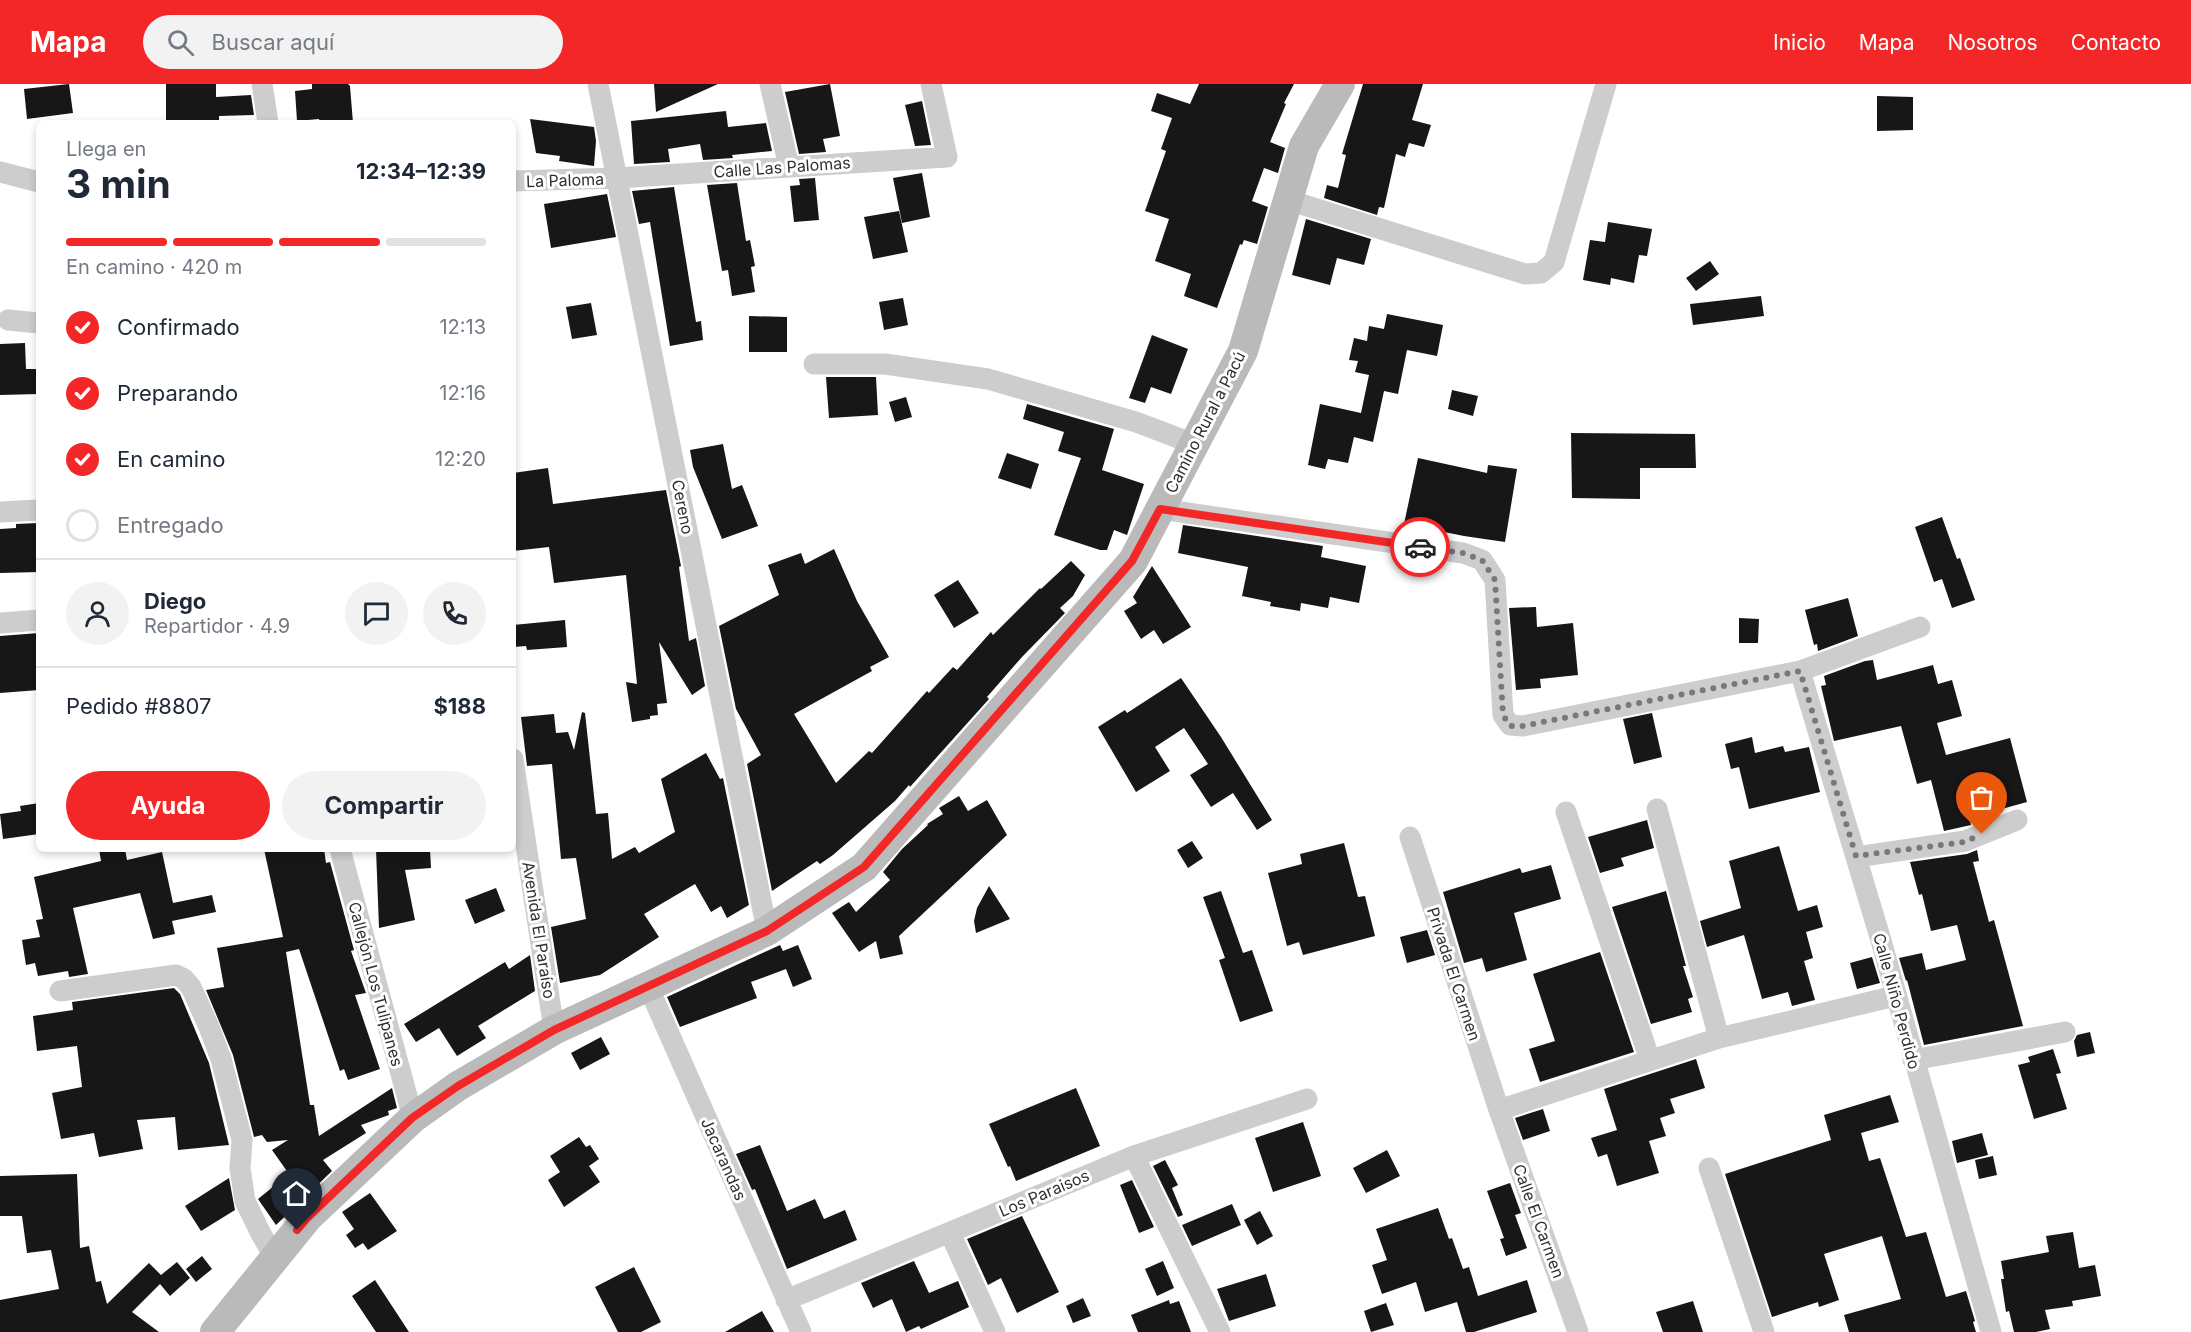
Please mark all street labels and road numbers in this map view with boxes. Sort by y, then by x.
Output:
street label: Calle Las Palomas [713,152,851,182]
street label: La Paloma [526,169,604,191]
street label: Camino Rural a Pacú [1161,348,1249,496]
street label: Cereno [668,478,698,536]
street label: Avenida El Paraíso [518,860,560,1000]
street label: Callejón Los Tulipanes [344,900,408,1068]
street label: Privada El Carmen [1423,905,1485,1043]
street label: Calle Niño Perdido [1869,931,1925,1071]
street label: Jacarandas [697,1115,751,1203]
street label: Calle El Carmen [1509,1161,1569,1281]
street label: Los Paraisos [996,1165,1092,1221]

